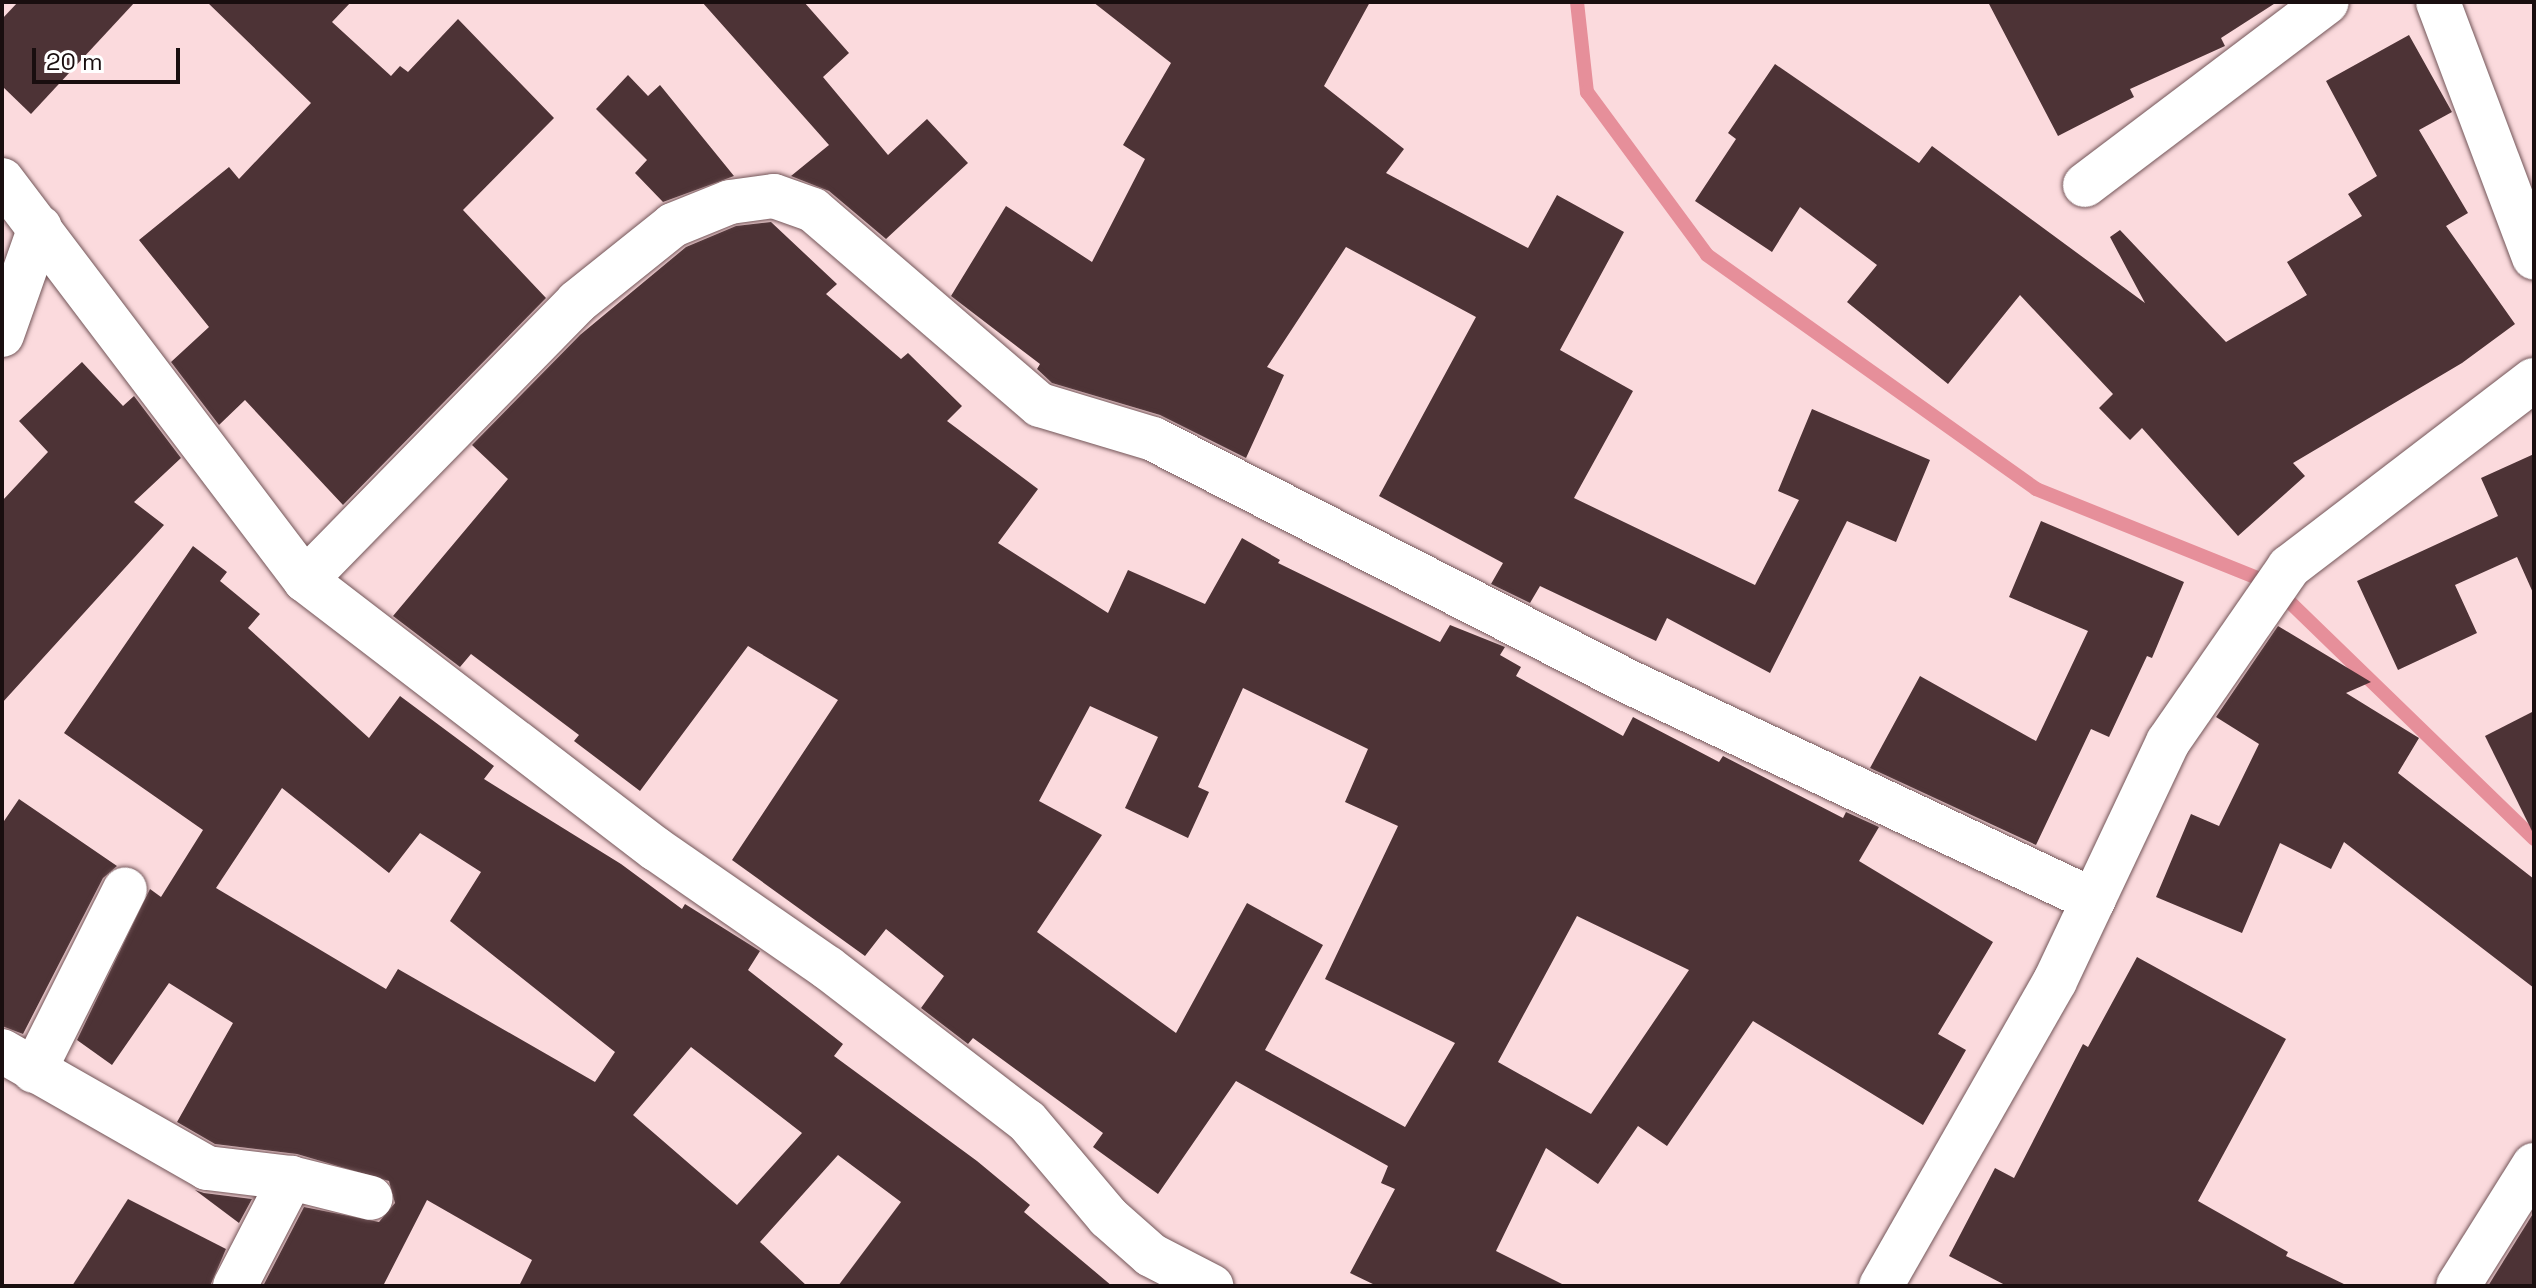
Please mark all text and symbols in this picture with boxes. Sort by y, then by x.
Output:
scale bar [36,32,184,82]
text: 20 m [46,46,103,77]

